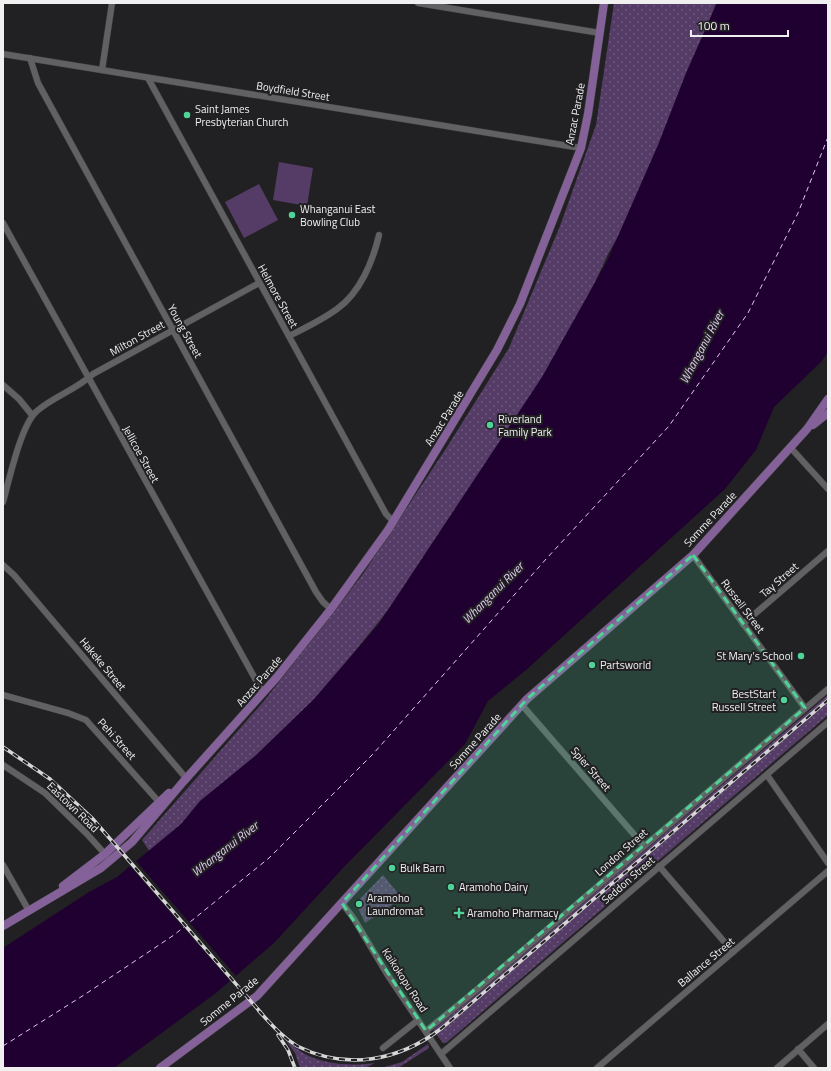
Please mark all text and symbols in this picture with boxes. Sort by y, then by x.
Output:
scale bar [691,12,788,38]
text: 100 m [697,16,730,35]
street label: Boydfield Street [255,77,331,105]
street label: Anzac Parade [561,81,589,146]
place label: Saint James Presbyterian Church [195,101,289,130]
marker: Saint James Presbyterian Church [182,110,192,120]
place label: Whanganui East Bowling Club [300,201,376,230]
marker: Whanganui East Bowling Club [287,210,297,220]
street label: Helmore Street [254,261,302,331]
street label: Young Street [164,301,206,361]
water label: Whanganui River [674,305,730,387]
street label: Milton Street [107,316,167,360]
street label: Anzac Parade [421,387,468,449]
place label: Riverland Family Park [498,411,553,440]
marker: Riverland Family Park [485,420,495,430]
street label: Jellicoe Street [119,423,163,486]
street label: Somme Parade [680,487,740,550]
water label: Whanganui River [457,556,529,628]
street label: Tay Street [756,559,802,601]
street label: Russell Street [717,576,769,637]
street label: Hakeke Street [76,634,130,694]
place label: St Mary's School [716,648,793,664]
marker: St Mary's School [796,651,806,661]
street label: Anzac Parade [232,652,286,710]
place label: Partsworld [600,657,651,673]
marker: Partsworld [587,660,597,670]
place label: BestStart Russell Street [712,686,776,715]
marker: BestStart Russell Street [779,695,789,705]
street label: Somme Parade [445,709,505,773]
street label: Pehi Street [94,715,140,763]
street label: Spier Street [567,743,615,795]
street label: Eastown Road [43,778,103,836]
water label: Whanganui River [187,815,264,881]
street label: London Street [591,824,651,879]
street label: Seddon Street [598,852,658,908]
place label: Bulk Barn [400,860,445,876]
marker: Bulk Barn [387,863,397,873]
place label: Aramoho Dairy [459,879,529,895]
marker: Aramoho Dairy [446,882,456,892]
place label: Aramoho Laundromat [367,890,424,919]
marker: Aramoho Laundromat [354,899,364,909]
place label: Aramoho Pharmacy [467,905,559,921]
marker: Aramoho Pharmacy [454,908,464,918]
street label: Ballance Street [674,933,738,991]
street label: Kaikokopu Road [378,945,432,1016]
street label: Somme Parade [196,972,262,1029]

